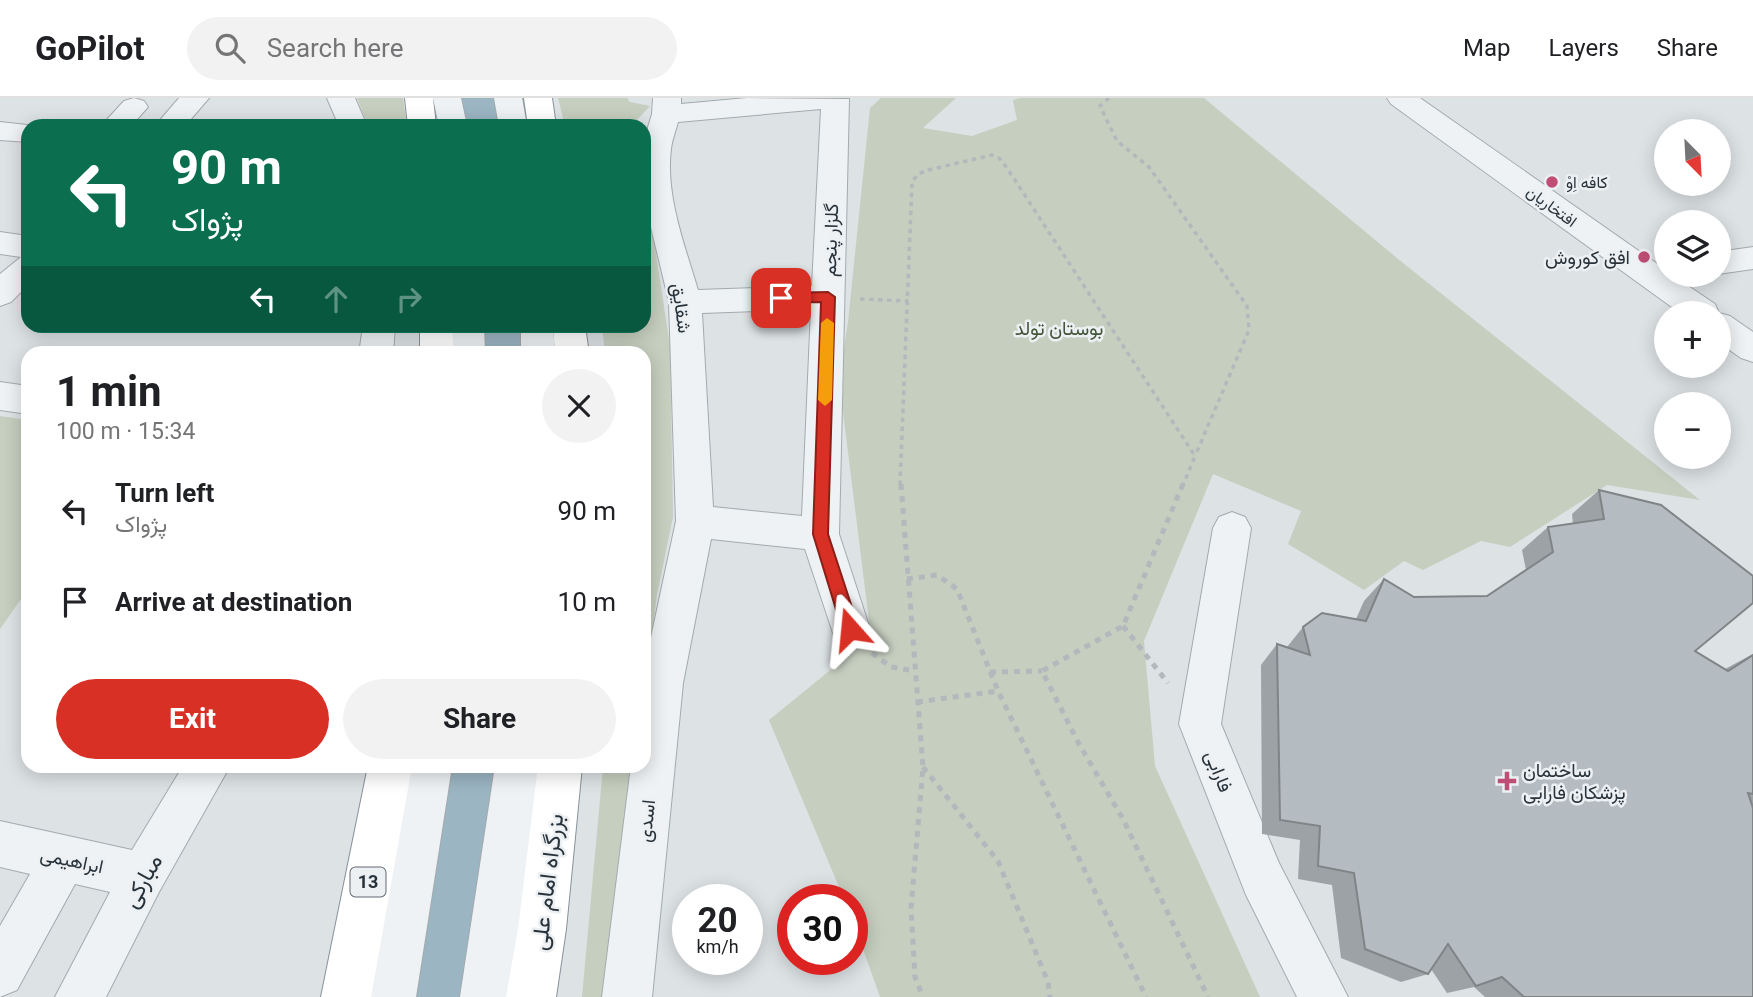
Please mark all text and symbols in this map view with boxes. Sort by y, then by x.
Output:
search box [187,17,677,80]
text: GoPilot [35,29,145,68]
icon: search [211,29,249,67]
text: Search here [267,33,403,63]
text: Map [1463,34,1511,62]
text: Layers [1549,34,1619,62]
text: Share [1657,34,1718,62]
north arrow [1654,119,1731,196]
map controls [1654,119,1731,469]
text: 90 m [171,139,282,196]
icon: left [56,147,147,238]
place label: کافه اِوْ [1566,173,1608,193]
marker: کافه اِوْ [1544,174,1560,190]
street label: افتخاریان [1522,182,1580,232]
text: پژواک [171,201,244,239]
street label: گلزار پنجم [818,203,845,277]
button: layers [1654,210,1731,287]
place label: افق کوروش [1545,246,1630,269]
marker: افق کوروش [1636,249,1652,265]
pin [751,268,811,328]
icon: arrive [762,279,800,317]
icon: left [244,280,282,318]
icon: ahead [317,280,355,318]
icon: right [390,280,428,318]
street label: شقایق [667,282,696,334]
button: + [1654,301,1731,378]
park label: بوستان تولد [1015,317,1103,340]
text: 1 min [56,367,162,416]
button: close [542,369,616,443]
button: − [1654,392,1731,469]
text: 100 m · 15:34 [56,418,195,445]
text: Turn left [115,478,214,508]
icon: left [56,492,94,530]
text: 90 m [558,496,616,526]
text: پژواک [115,511,167,538]
icon: arrive [56,583,94,621]
text: Arrive at destination [115,587,352,617]
text: 10 m [558,587,616,617]
position arrow [813,592,887,666]
button: Exit [56,679,329,759]
button: Share [343,679,616,759]
street label: فارابی [1200,747,1237,795]
place label: ساختمان پزشکان فارابی [1523,759,1626,806]
marker: ساختمان پزشکان فارابی [1497,771,1517,791]
street label: اسدی [633,799,660,844]
street label: بزرگراه امام علی [526,812,570,952]
street label: ابراهیمی [38,843,106,878]
street label: مبارکی [117,850,169,913]
road number: 13 [350,868,386,896]
speed limit sign: 30 [777,884,868,975]
text: 20 [697,900,738,941]
text: km/h [696,936,739,957]

